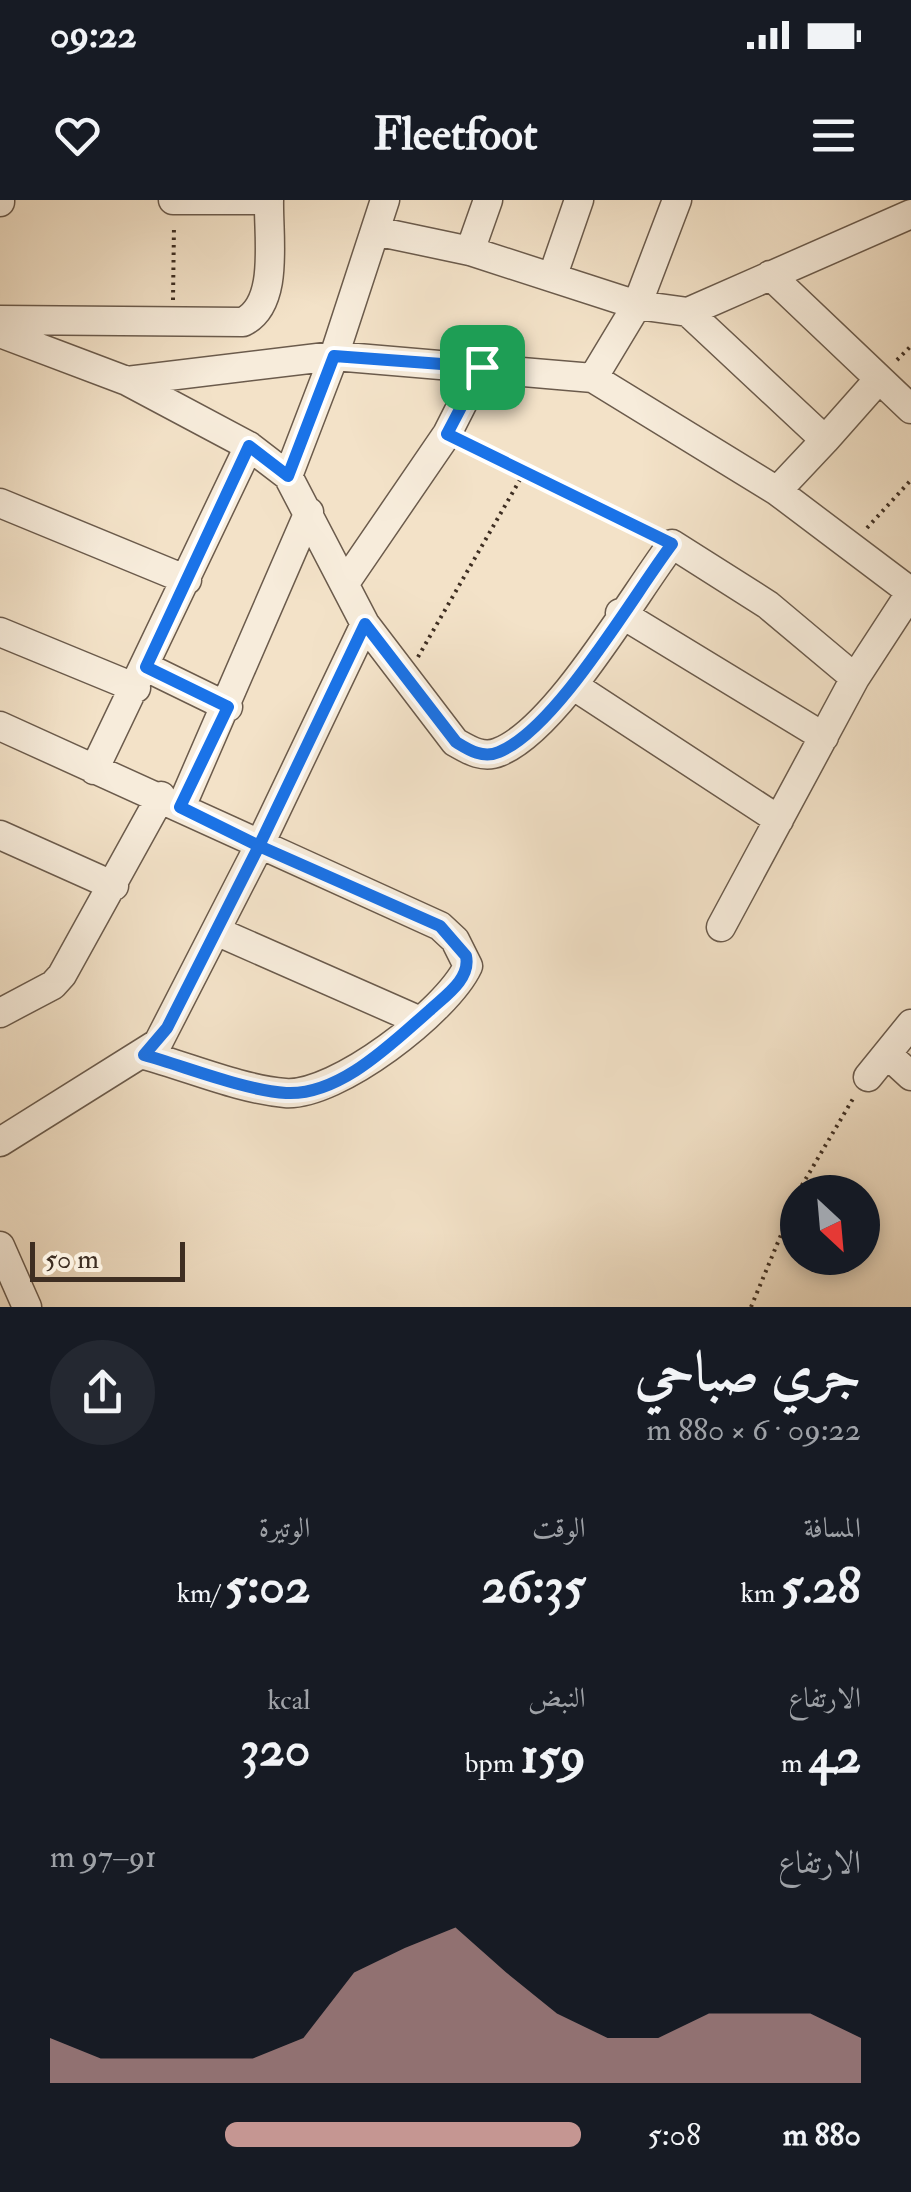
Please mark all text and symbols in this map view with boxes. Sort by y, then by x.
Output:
text: 09:22 [50,11,137,59]
text: Fleetfoot [373,107,538,163]
icon: heart [50,108,105,163]
icon: menu [806,108,861,163]
pin [440,325,525,410]
icon: arrive [455,340,510,395]
north arrow [780,1175,880,1275]
map controls [780,1175,880,1275]
scale bar [30,1237,185,1282]
text: 50 m [45,1242,99,1277]
text: جري صباحي [635,1338,861,1407]
button: share [50,1340,155,1445]
text: 09:22 · 6 × 880 m [646,1410,861,1450]
text: الوتيرة [259,1511,310,1546]
text: الوقت [532,1511,586,1546]
text: المسافة [804,1511,861,1546]
text: 5:02 [225,1555,310,1618]
text: 26:35 [482,1555,586,1618]
text: 5.28 [781,1555,861,1618]
text: /km [177,1576,225,1611]
text: km [740,1576,781,1611]
text: النبض [528,1681,586,1716]
text: الارتفاع [788,1681,861,1716]
text: kcal [267,1683,310,1718]
text: 320 [240,1718,310,1781]
text: 159 [520,1725,586,1788]
text: 42 [809,1725,861,1788]
text: bpm [465,1746,520,1781]
text: m [781,1746,809,1781]
text: 91–97 m [50,1837,157,1877]
text: الارتفاع [778,1843,861,1883]
text: 5:08 [648,2115,701,2155]
text: 880 m [783,2115,861,2155]

